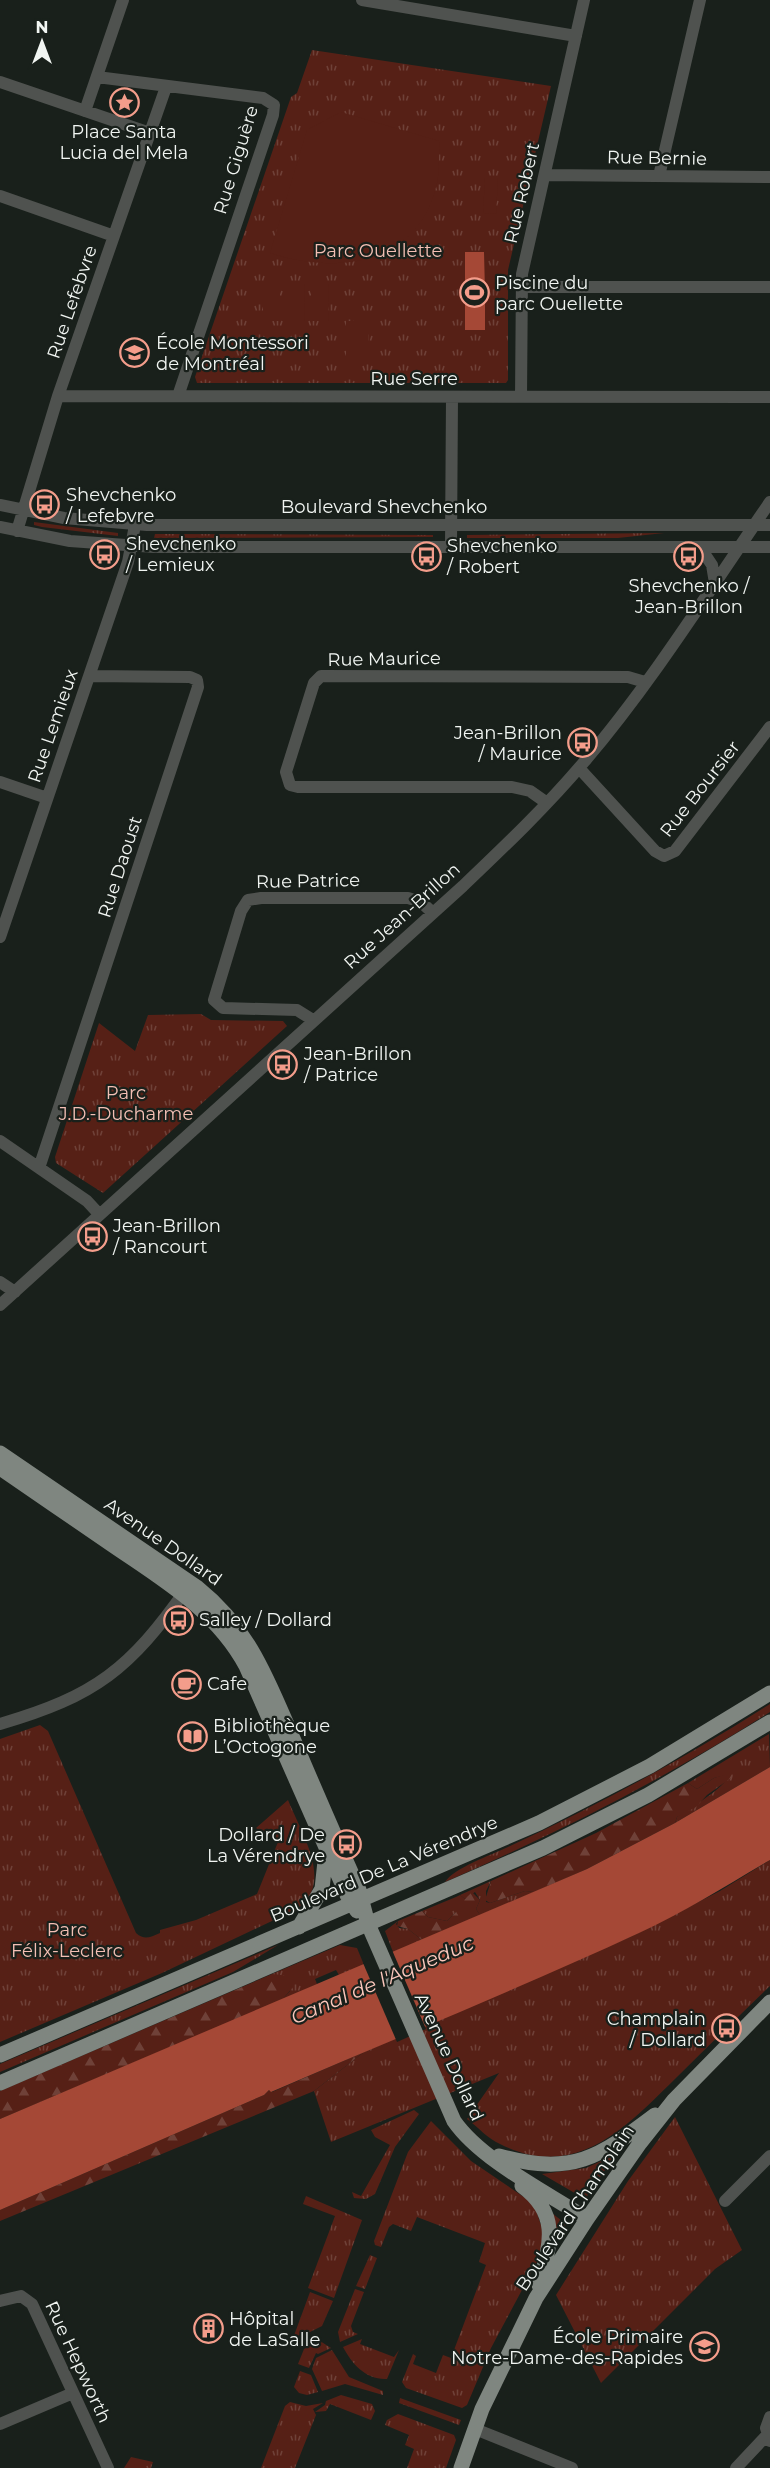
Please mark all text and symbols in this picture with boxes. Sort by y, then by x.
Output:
north arrow [12,12,72,72]
text: N [36,18,48,37]
place icon: Place Santa Lucia del Mela [108,87,140,119]
street label: Rue Giguère [209,103,263,217]
place label: Place Santa Lucia del Mela [60,121,188,164]
street label: Rue Robert [500,140,544,246]
street label: Rue Bernie [607,146,707,170]
park label: Parc Ouellette [314,240,442,262]
street label: Rue Lefebvre [42,242,102,362]
place label: Piscine du parc Ouellette [495,272,623,315]
sports icon: Piscine du parc Ouellette [458,277,490,309]
place label: École Montessori de Montréal [156,332,309,375]
school or university icon: École Montessori de Montréal [119,337,151,369]
street label: Rue Serre [370,368,458,390]
place label: Shevchenko / Lefebvre [65,484,176,527]
bus stop icon: Shevchenko / Lefebvre [29,489,61,521]
street label: Boulevard Shevchenko [281,496,487,518]
place label: Shevchenko / Lemieux [125,533,236,576]
place label: Shevchenko / Robert [446,535,557,578]
bus stop icon: Shevchenko / Lemieux [89,538,121,570]
bus stop icon: Shevchenko / Robert [410,540,442,572]
bus stop icon: Shevchenko / Jean-Brillon [673,541,705,573]
place label: Shevchenko / Jean-Brillon [628,575,750,618]
street label: Rue Maurice [327,647,441,671]
street label: Rue Lemieux [23,666,83,786]
place label: Jean-Brillon / Maurice [453,722,562,765]
bus stop icon: Jean-Brillon / Maurice [567,727,599,759]
street label: Rue Boursier [655,736,745,842]
street label: Rue Daoust [93,813,147,921]
street label: Rue Jean-Brillon [339,858,465,974]
street label: Rue Patrice [256,869,360,893]
place label: Jean-Brillon / Patrice [303,1043,412,1086]
bus stop icon: Jean-Brillon / Patrice [267,1048,299,1080]
park label: Parc J.D.-Ducharme [58,1082,193,1125]
place label: Jean-Brillon / Rancourt [112,1215,221,1258]
bus stop icon: Jean-Brillon / Rancourt [76,1220,108,1252]
street label: Avenue Dollard [100,1493,226,1591]
bus stop icon: Salley / Dollard [162,1604,194,1636]
place label: Salley / Dollard [199,1609,332,1631]
cafe icon: Cafe [170,1668,202,1700]
place label: Cafe [207,1673,247,1695]
place label: Bibliothèque L’Octogone [213,1715,330,1758]
library icon: Bibliothèque L’Octogone [176,1720,208,1752]
street label: Boulevard De La Vérendrye [267,1811,501,1927]
place label: Dollard / De La Vérendrye [207,1824,325,1867]
bus stop icon: Dollard / De La Vérendrye [330,1829,362,1861]
park label: Parc Félix-Leclerc [11,1919,123,1962]
water label: Canal de l'Aqueduc [287,1930,478,2029]
street label: Avenue Dollard [410,1990,488,2124]
place label: Champlain / Dollard [607,2008,706,2051]
bus stop icon: Champlain / Dollard [711,2013,743,2045]
street label: Boulevard Champlain [511,2121,639,2295]
street label: Rue Hepworth [40,2298,116,2426]
place label: Hôpital de LaSalle [229,2308,320,2351]
building icon: Hôpital de LaSalle [192,2313,224,2345]
place label: École Primaire Notre-Dame-des-Rapides [451,2326,683,2369]
school or university icon: École Primaire Notre-Dame-des-Rapides [688,2331,720,2363]

